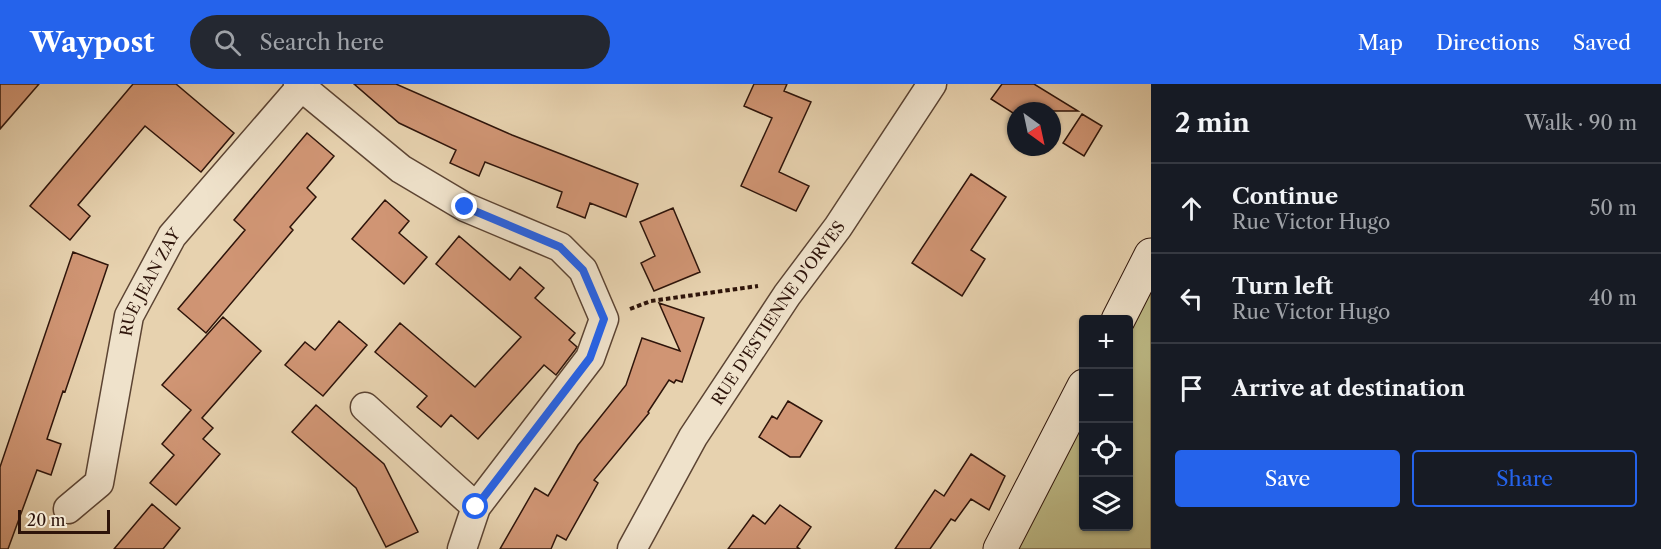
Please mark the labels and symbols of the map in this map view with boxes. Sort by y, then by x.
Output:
north arrow [1007,102,1061,156]
route end [451,193,477,219]
street label: RUE D'ESTIENNE D'ORVES [707,217,849,409]
street label: RUE JEAN ZAY [116,224,185,338]
route start [462,493,488,519]
scale bar [18,507,110,534]

